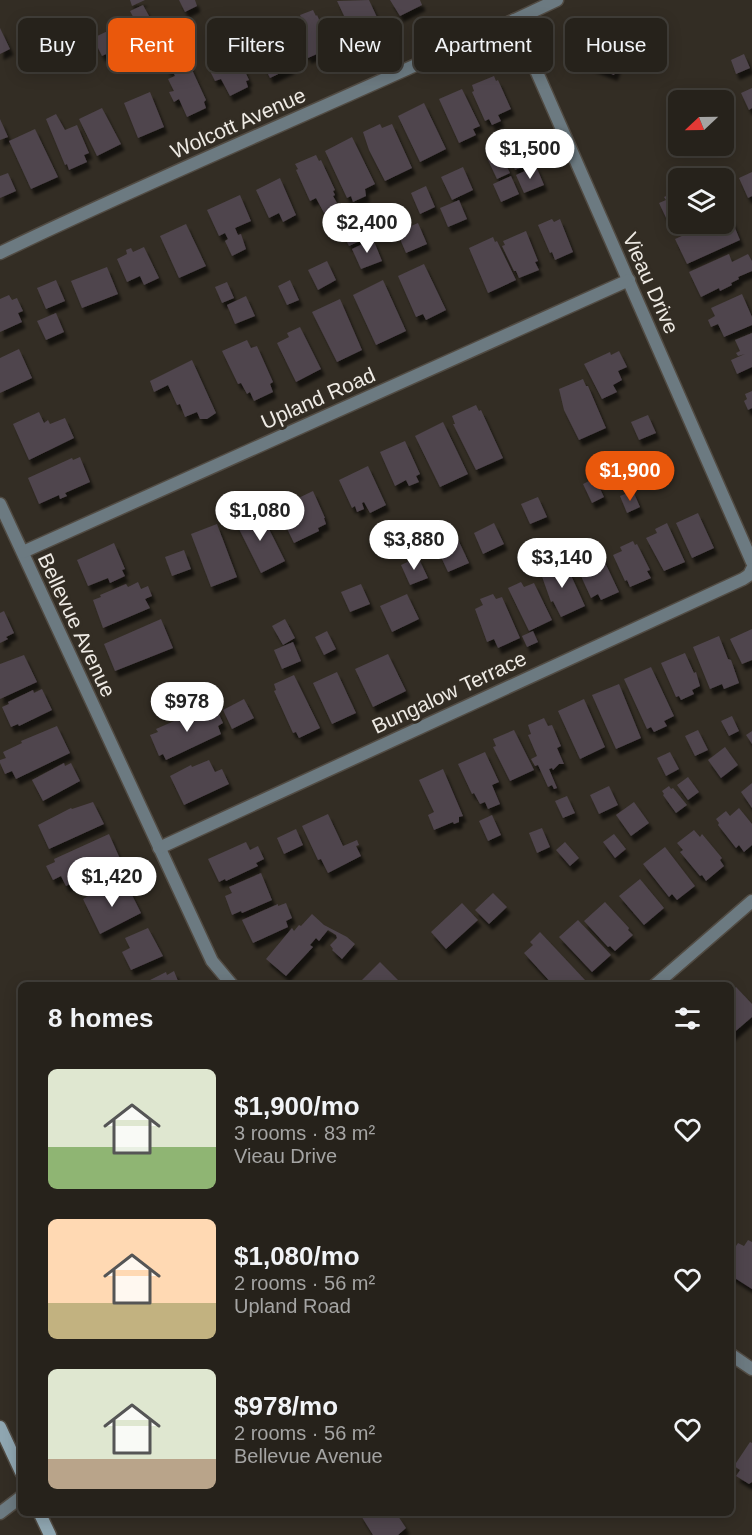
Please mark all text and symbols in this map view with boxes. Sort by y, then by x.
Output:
chip: Buy [18,18,96,72]
chip: Rent [108,18,195,72]
chip: Filters [207,18,306,72]
chip: New [318,18,402,72]
chip: Apartment [414,18,553,72]
chip: House [565,18,667,72]
street label: Wolcott Avenue [167,83,309,163]
north arrow [668,90,734,156]
map controls [668,90,734,234]
pin: $1,500 [481,129,579,180]
text: $1,500 [499,137,561,159]
button: layers [668,168,734,234]
pin: $2,400 [318,203,416,254]
text: $2,400 [336,211,398,233]
street label: Vieau Drive [618,229,684,337]
street label: Upland Road [257,363,379,433]
pin: $1,900 [581,451,679,502]
text: $1,900 [599,459,661,481]
pin: $1,080 [211,491,309,542]
text: $1,080 [229,499,291,521]
pin: $3,880 [365,520,463,571]
text: $3,880 [383,528,445,550]
pin: $3,140 [513,538,611,589]
text: $3,140 [531,546,593,568]
street label: Bellevue Avenue [34,549,120,701]
street label: Bungalow Terrace [368,646,530,738]
pin: $978 [151,682,223,733]
text: $978 [165,690,209,712]
pin: $1,420 [63,857,161,908]
text: $1,420 [81,865,143,887]
icon: filters [671,1002,704,1035]
text: 8 homes [48,1003,154,1033]
text: $1,900/mo [234,1091,360,1121]
icon: home [96,1093,168,1165]
icon: heart [671,1113,704,1146]
text: 3 rooms · 83 m² [234,1122,375,1144]
text: Vieau Drive [234,1145,337,1167]
text: $1,080/mo [234,1241,360,1271]
icon: home [96,1243,168,1315]
icon: heart [671,1263,704,1296]
text: 2 rooms · 56 m² [234,1272,375,1294]
text: Upland Road [234,1295,351,1317]
text: $978/mo [234,1391,338,1421]
icon: home [96,1393,168,1465]
icon: heart [671,1413,704,1446]
text: 2 rooms · 56 m² [234,1422,375,1444]
text: Bellevue Avenue [234,1445,383,1467]

